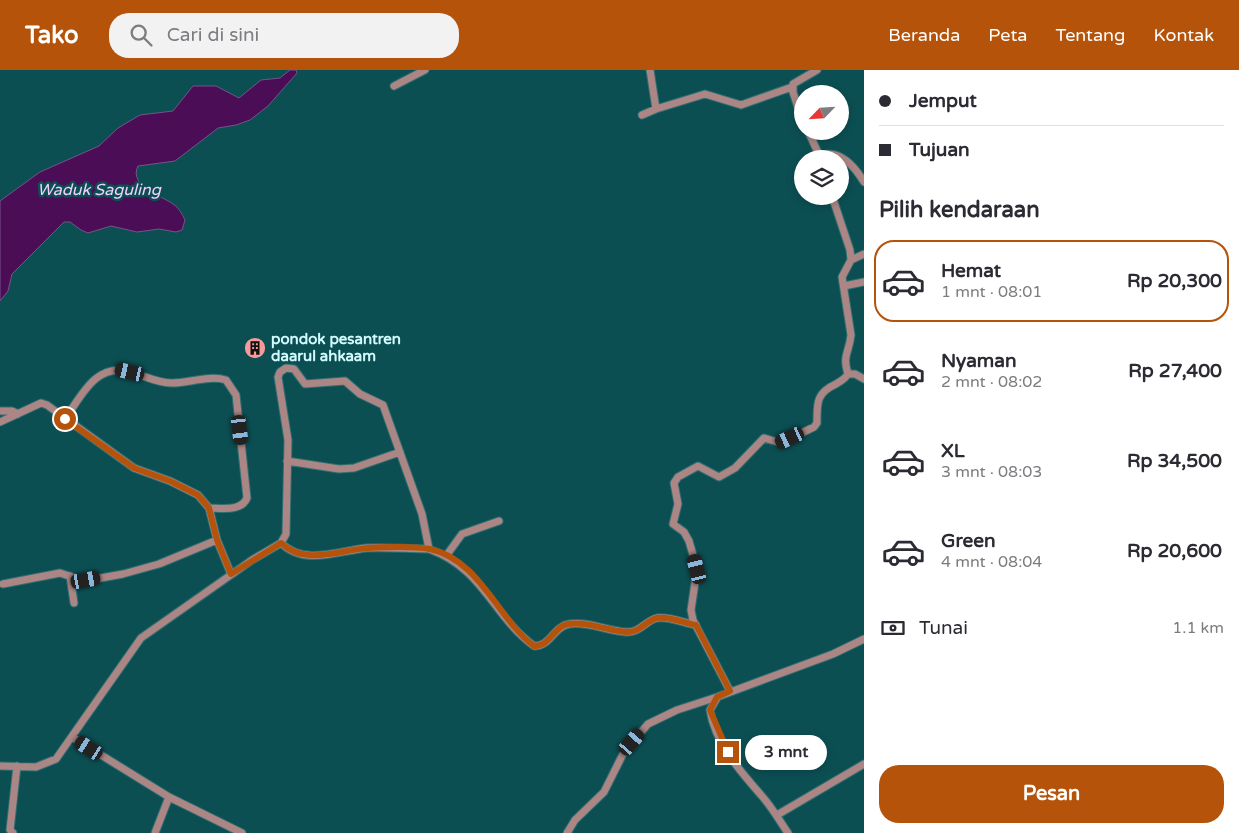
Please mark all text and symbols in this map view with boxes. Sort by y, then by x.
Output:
search box [109,13,459,58]
text: Tako [25,21,79,50]
icon: search [127,21,155,49]
text: Cari di sini [167,24,259,46]
text: Beranda [888,24,960,46]
text: Peta [988,24,1027,46]
text: Tentang [1055,24,1125,46]
text: Kontak [1153,24,1214,46]
north arrow [794,85,849,140]
map controls [794,85,849,205]
text: Jemput [909,90,977,112]
text: Tujuan [909,139,970,161]
button: layers [794,150,849,205]
water label: Waduk Saguling [37,180,162,200]
text: Pilih kendaraan [879,197,1040,223]
icon: car [881,259,926,304]
text: Hemat [941,260,1001,282]
text: Rp 20,300 [1127,270,1222,292]
text: 1 mnt · 08:01 [941,282,1042,302]
place label: pondok pesantren daarul ahkaam [271,330,401,365]
building icon: pondok pesantren daarul ahkaam [243,336,267,360]
icon: car [881,349,926,394]
text: Nyaman [941,350,1017,372]
text: Rp 27,400 [1128,360,1222,382]
car [113,361,146,383]
text: 2 mnt · 08:02 [941,372,1042,392]
route start [54,408,76,430]
car [230,414,249,446]
car [773,425,806,451]
icon: car [881,439,926,484]
text: XL [941,440,965,462]
text: Rp 34,500 [1127,450,1222,472]
text: 3 mnt · 08:03 [941,462,1042,482]
icon: car [881,529,926,574]
text: Green [941,530,995,552]
text: Rp 20,600 [1127,540,1222,562]
text: 4 mnt · 08:04 [941,552,1042,572]
car [686,553,707,585]
car [69,570,102,590]
icon: cash [879,614,907,642]
text: Tunai [919,617,968,639]
text: 1.1 km [1172,618,1224,638]
car [616,726,647,758]
car [72,734,105,762]
callout: 3 mnt [746,734,828,770]
route end [717,741,739,763]
text: 3 mnt [764,742,808,762]
button: Pesan [879,765,1224,823]

